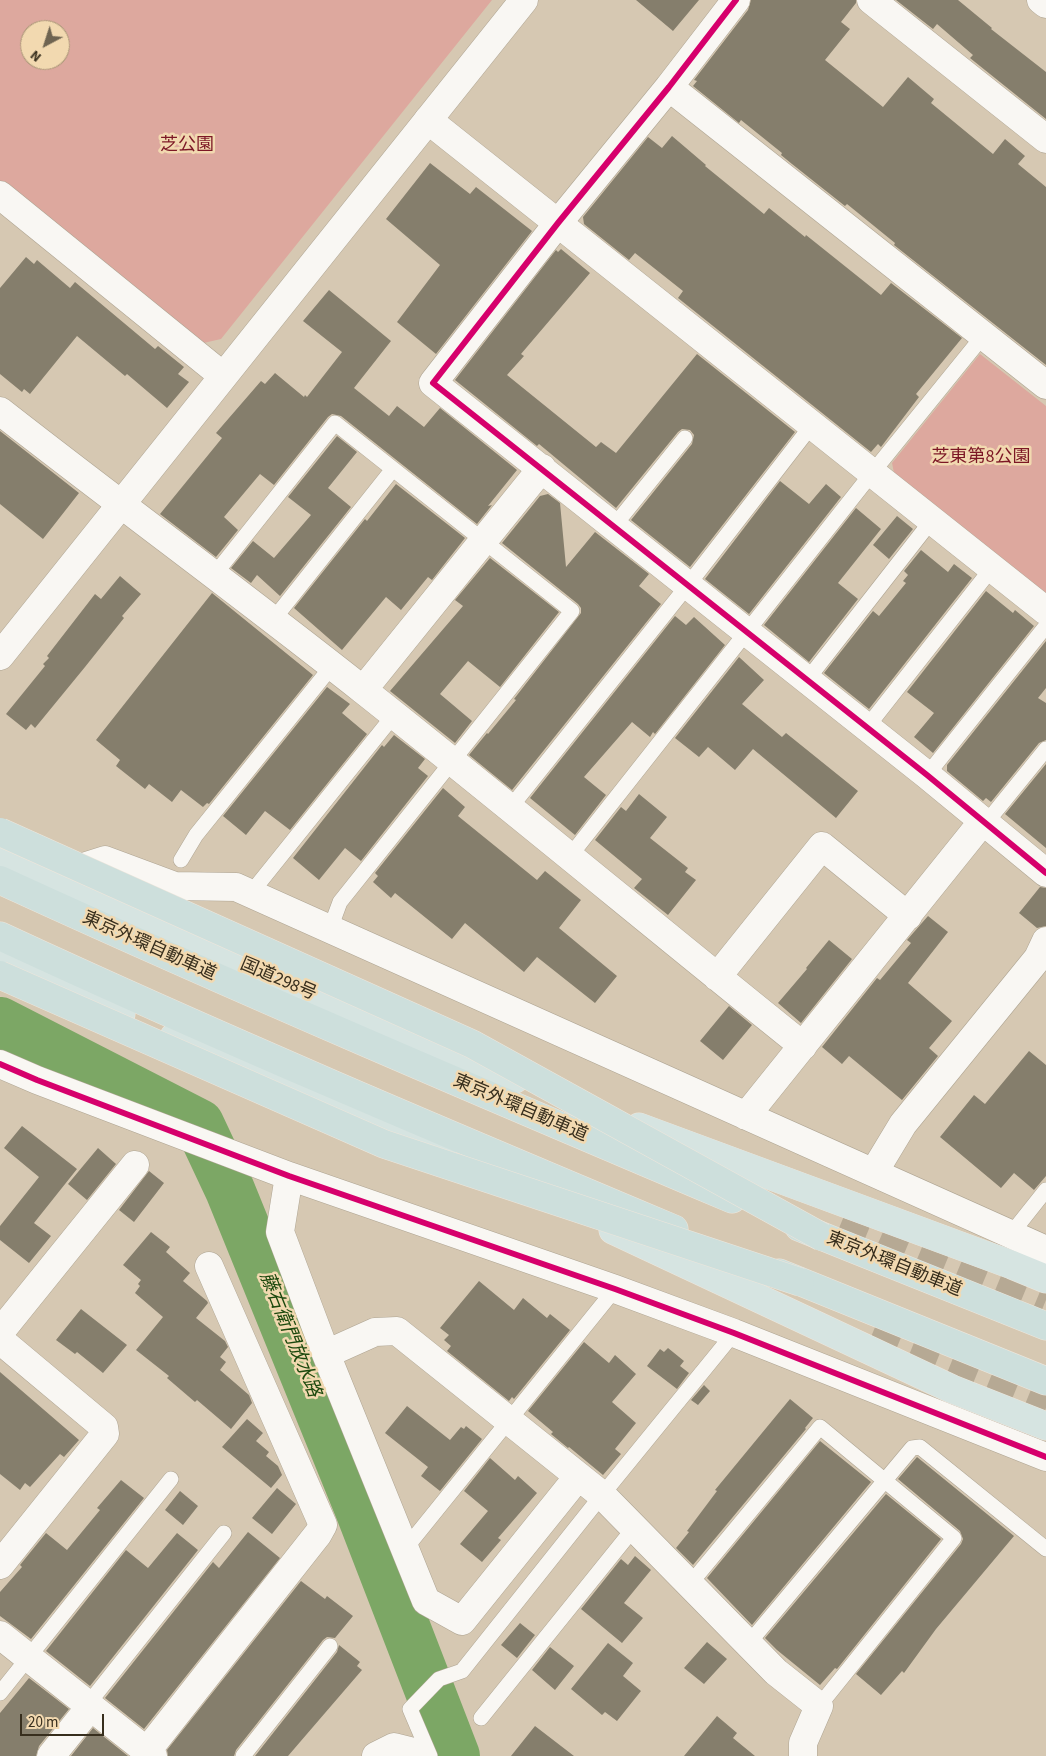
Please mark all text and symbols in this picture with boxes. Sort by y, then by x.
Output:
north arrow [20,20,70,70]
text: N [26,45,46,66]
park label: 芝公園 [160,135,214,157]
park label: 芝東第8公園 [932,447,1030,469]
street label: 東京外環自動車道 [79,908,219,986]
street label: 国道298号 [237,954,319,1006]
street label: 東京外環自動車道 [450,1071,590,1147]
street label: 東京外環自動車道 [823,1228,965,1302]
water label: 藤右衛門放水路 [254,1269,324,1401]
scale bar [22,1704,106,1736]
text: 20 m [28,1712,58,1733]

